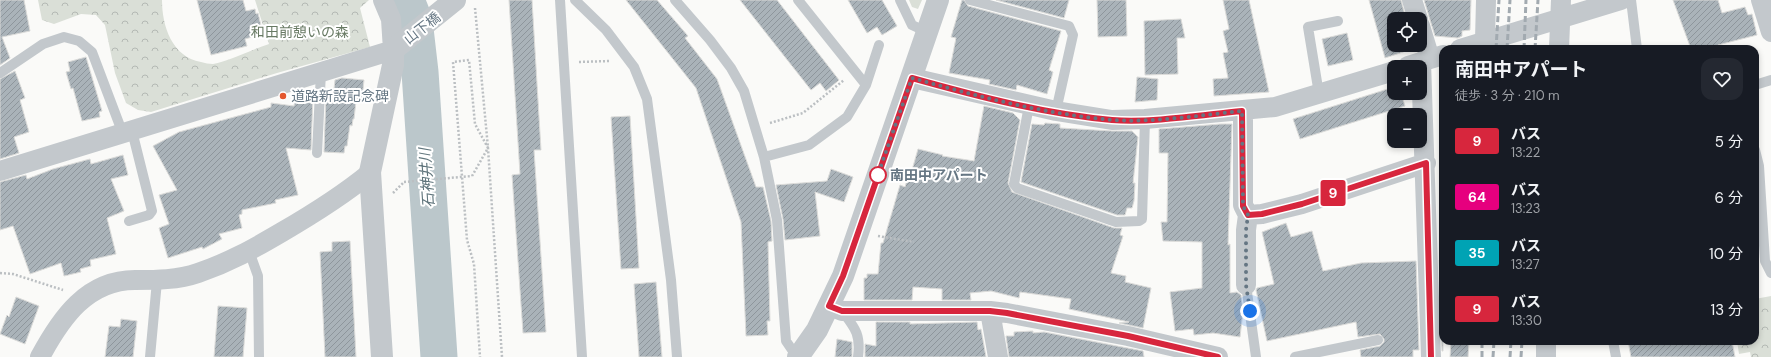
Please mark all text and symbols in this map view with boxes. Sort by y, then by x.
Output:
street label: 山下橋 [400,8,444,48]
map controls [1387,12,1427,148]
button: locate [1387,12,1427,52]
park label: 和田前憩いの森 [251,23,349,41]
text: 南田中アパート [1455,57,1588,82]
button: heart [1701,58,1743,100]
button: + [1387,60,1427,100]
place label: 道路新設記念碑 [291,87,389,105]
text: 徒歩 · 3 分 · 210 m [1455,87,1560,104]
marker: 道路新設記念碑 [278,91,288,101]
button: − [1387,108,1427,148]
text: バス [1511,124,1541,144]
text: 9 [1473,132,1481,150]
text: 5 分 [1715,132,1743,152]
text: 13:22 [1511,144,1540,161]
water label: 石神井川 [415,145,439,209]
marker: 南田中アパート [869,166,887,184]
place label: 南田中アパート [890,166,988,184]
line badge: 9 [1320,180,1346,206]
text: バス [1511,180,1541,200]
text: 9 [1329,184,1337,202]
text: 64 [1468,188,1486,206]
text: 6 分 [1715,188,1743,208]
text: 13:23 [1511,200,1541,217]
text: バス [1511,236,1541,256]
text: 35 [1468,244,1486,262]
text: 10 分 [1709,244,1743,264]
text: 13:27 [1511,256,1540,273]
text: バス [1511,292,1541,312]
text: 9 [1473,300,1481,318]
text: 13 分 [1710,300,1743,320]
your location [1240,301,1260,321]
text: 13:30 [1511,312,1542,329]

